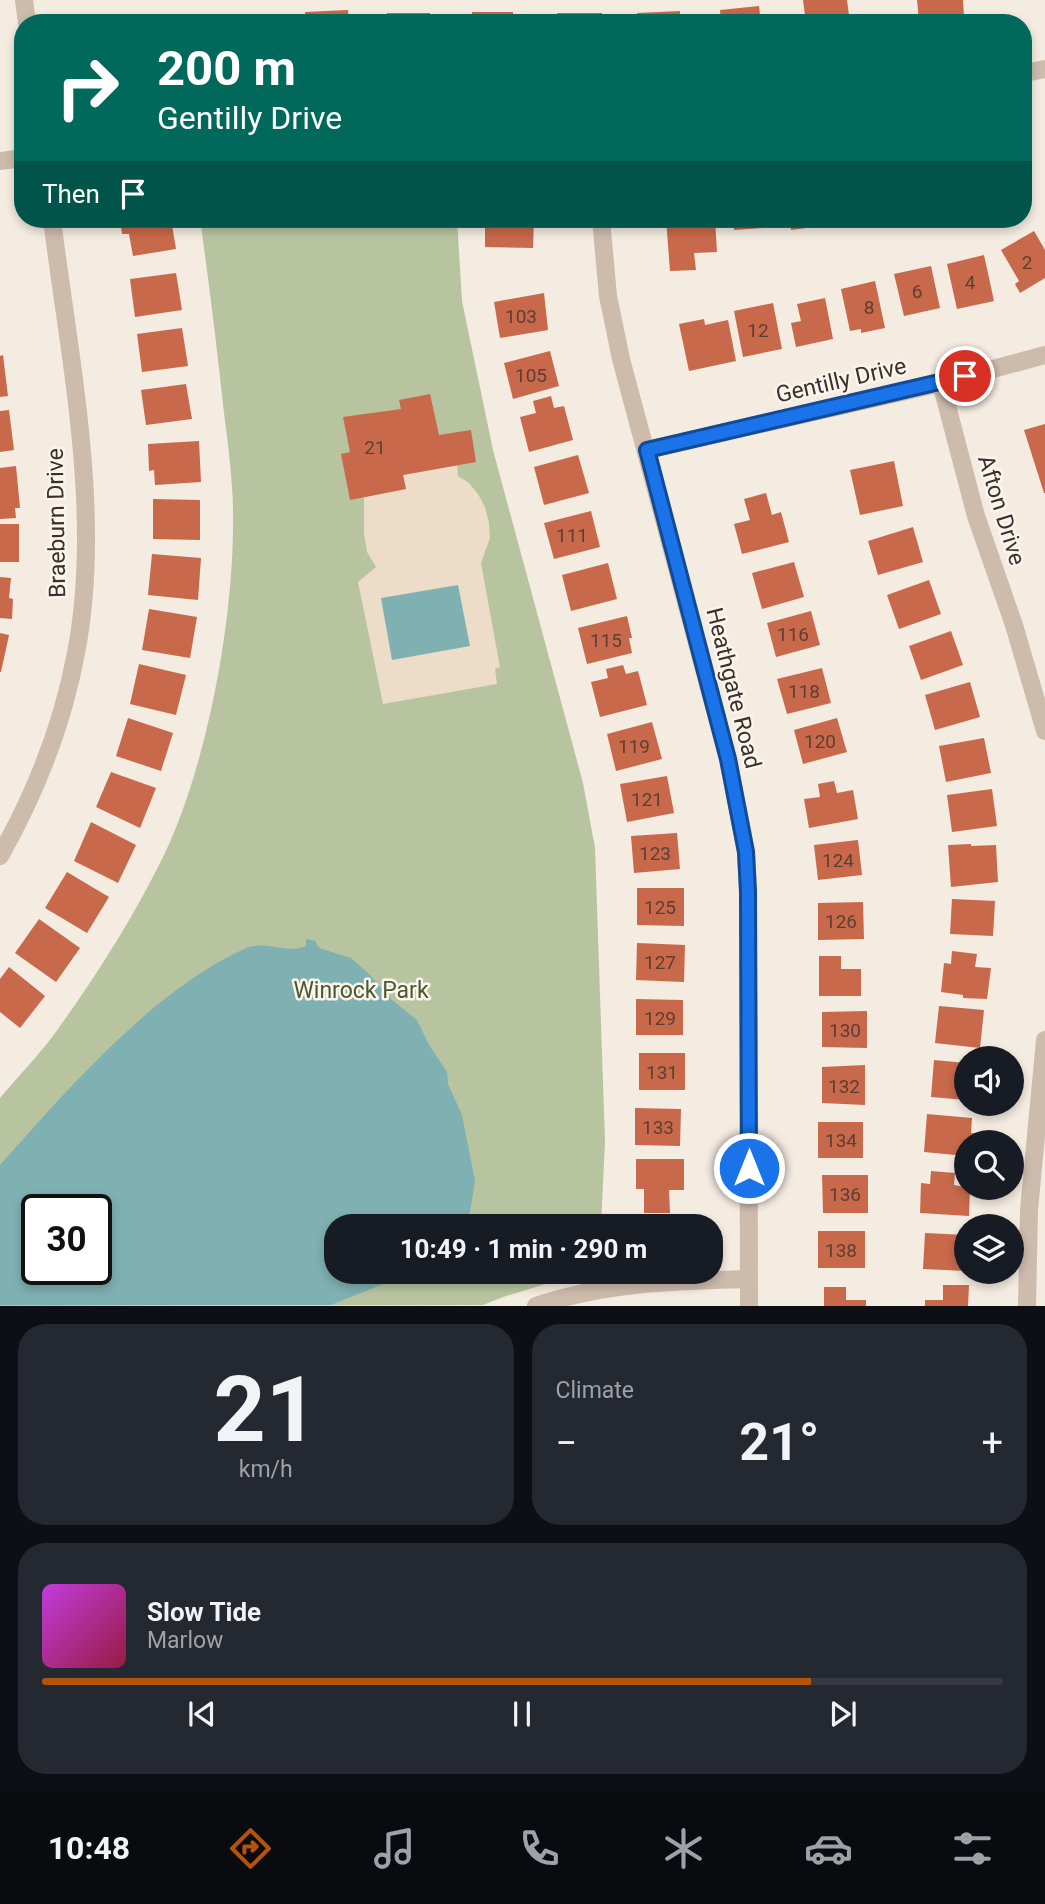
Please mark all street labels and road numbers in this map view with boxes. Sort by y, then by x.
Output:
street label: Gentilly Drive [773,352,909,409]
street label: Braeburn Drive [42,448,71,598]
street label: Afton Drive [972,452,1031,568]
street label: Heathgate Road [700,605,767,771]

